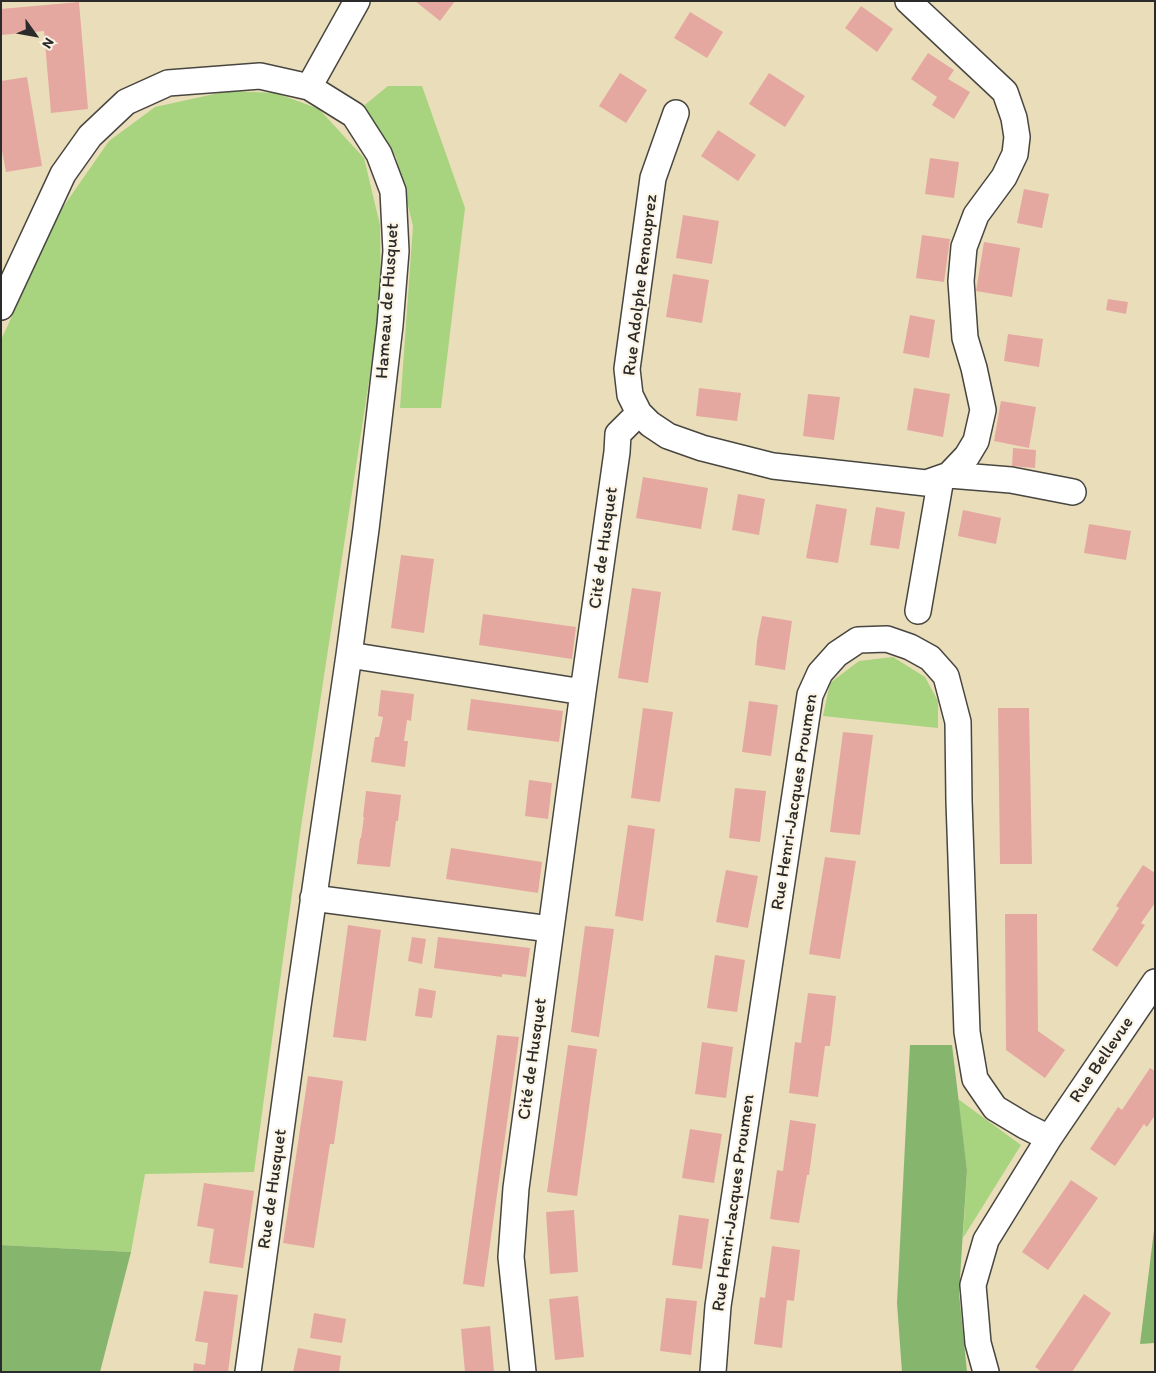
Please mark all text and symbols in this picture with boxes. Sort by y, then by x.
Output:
north arrow [10,10,60,60]
text: N [38,35,58,52]
street label: Rue Adolphe Renouprez [619,193,663,377]
street label: Hameau de Husquet [372,222,404,380]
street label: Cité de Husquet [585,486,623,610]
street label: Rue Henri-Jacques Proumen [767,692,823,912]
street label: Cité de Husquet [514,997,552,1121]
street label: Rue Bellevue [1065,1013,1139,1107]
street label: Rue Henri-Jacques Proumen [708,1093,760,1313]
street label: Rue de Husquet [254,1128,292,1250]

